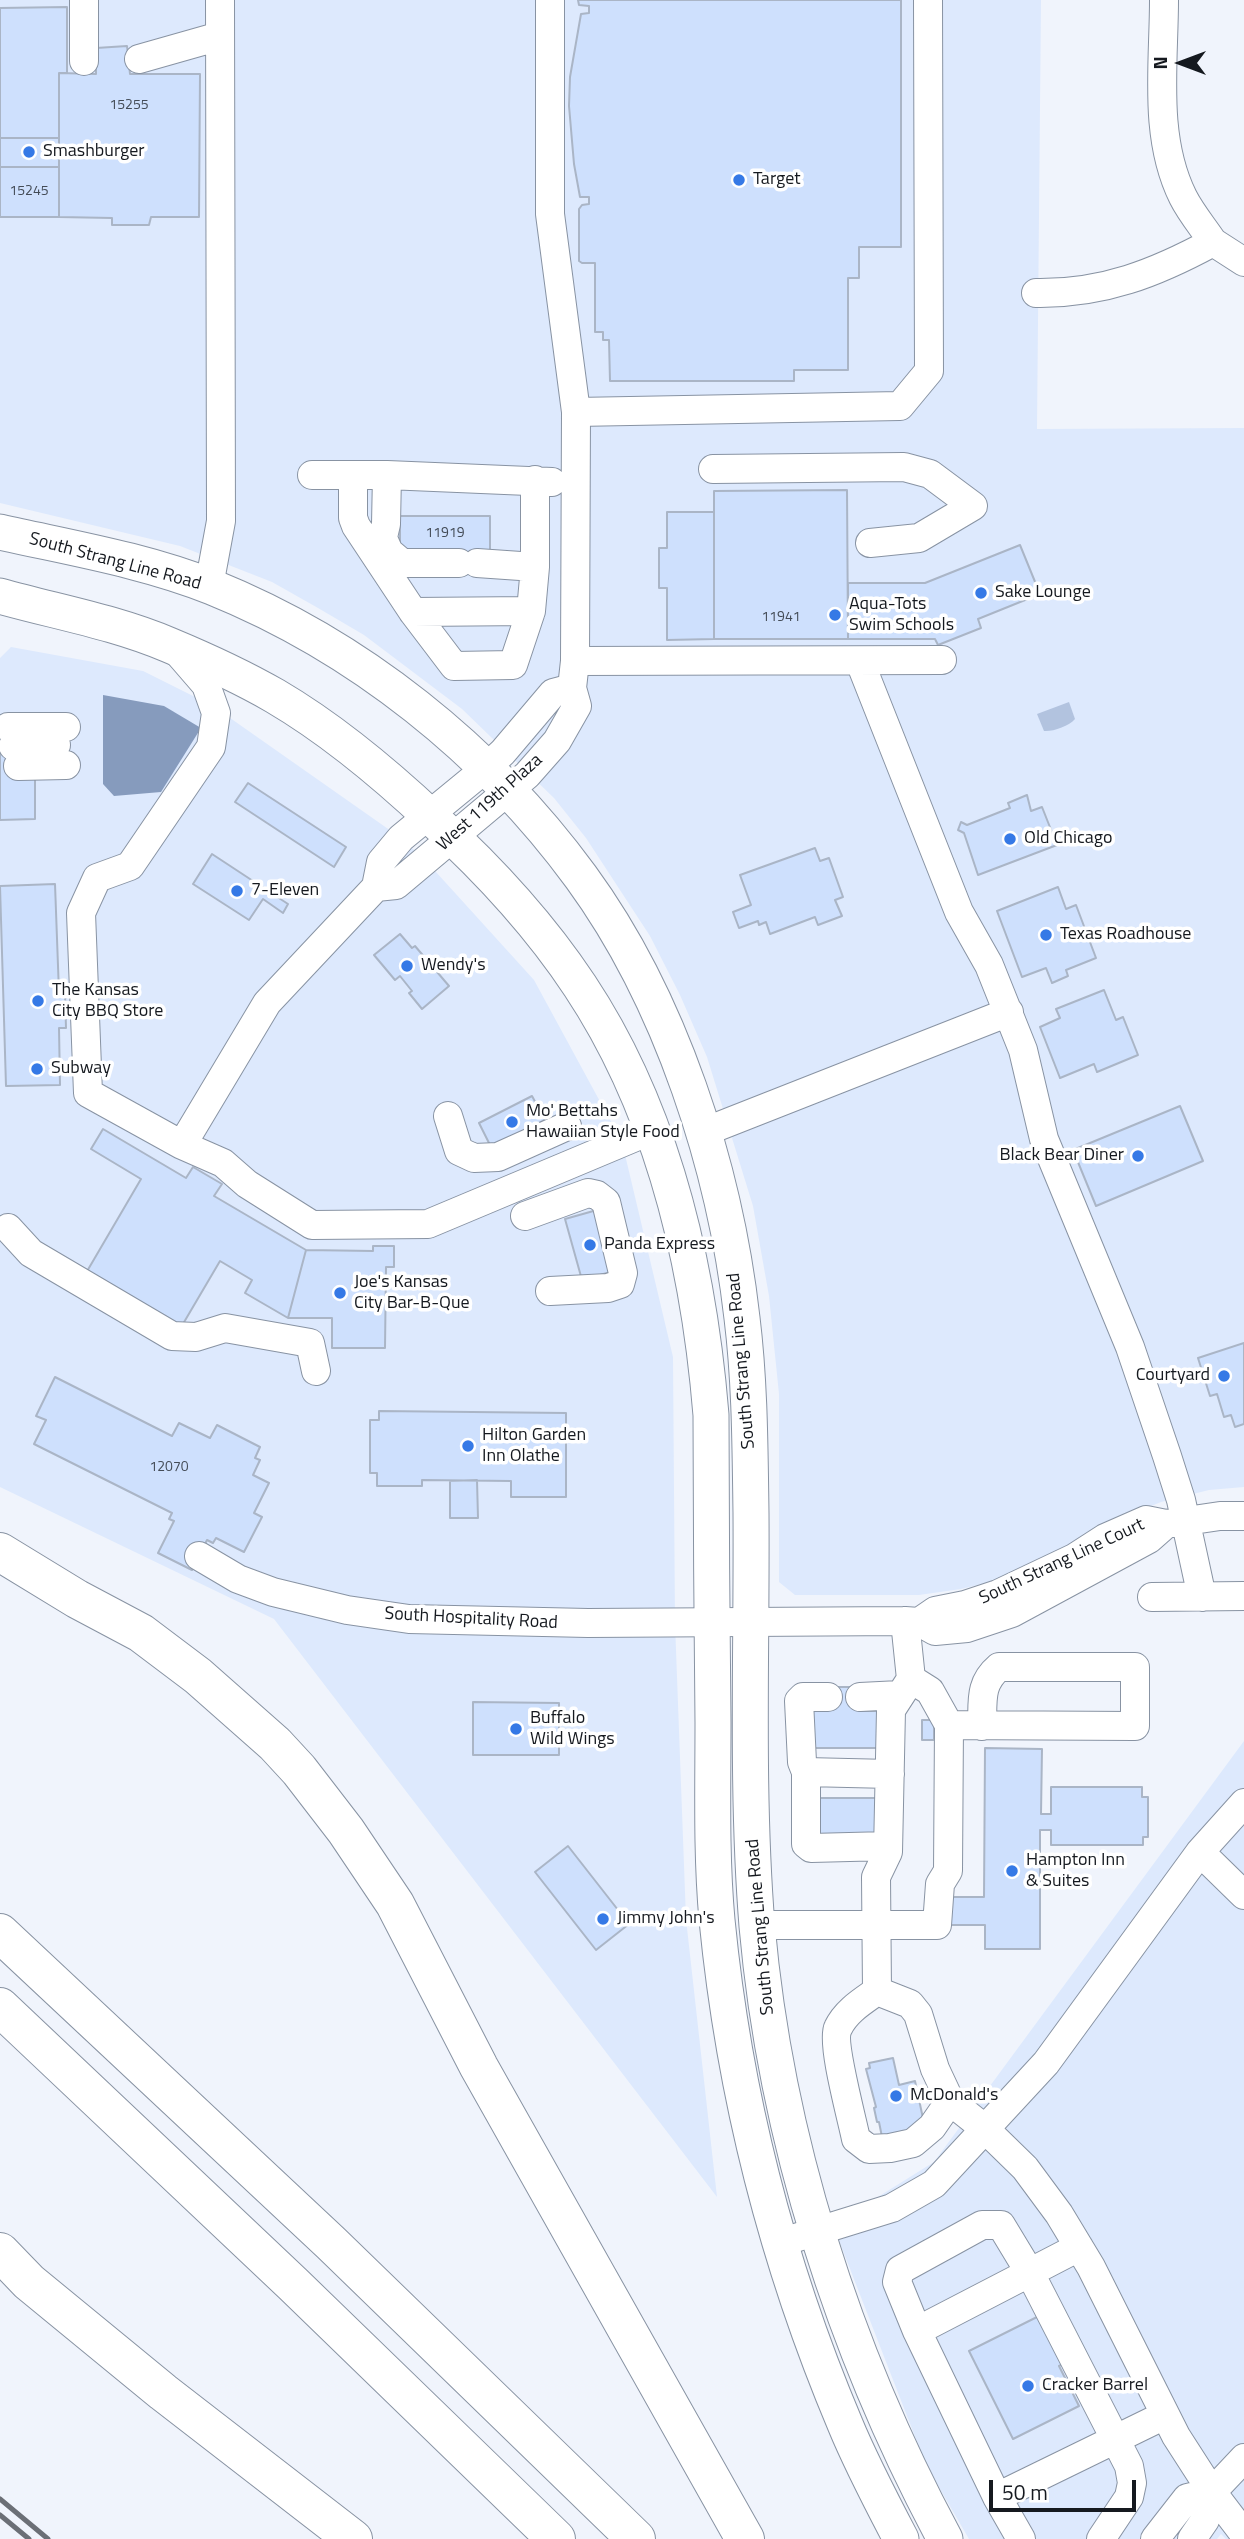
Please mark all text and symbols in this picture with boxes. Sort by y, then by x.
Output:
north arrow [1146,28,1216,98]
text: N [1145,56,1174,70]
house number: 15255 [109,98,149,114]
place label: Smashburger [43,141,145,163]
marker: Smashburger [21,144,37,160]
place label: Target [753,169,801,191]
marker: Target [731,172,747,188]
house number: 15245 [9,184,49,200]
house number: 11919 [425,526,465,542]
street label: South Strang Line Road [27,529,203,595]
place label: Sake Lounge [995,582,1091,604]
marker: Sake Lounge [973,585,989,601]
place label: Aqua-Tots Swim Schools [849,594,954,636]
marker: Aqua-Tots Swim Schools [827,607,843,623]
house number: 11941 [761,610,801,626]
street label: West 119th Plaza [433,750,547,856]
place label: Old Chicago [1024,828,1113,850]
marker: Old Chicago [1002,831,1018,847]
place label: 7-Eleven [251,880,319,902]
marker: 7-Eleven [229,883,245,899]
place label: Texas Roadhouse [1060,924,1191,946]
marker: Texas Roadhouse [1038,927,1054,943]
place label: Wendy's [421,955,486,977]
marker: Wendy's [399,958,415,974]
place label: The Kansas City BBQ Store [52,980,163,1023]
marker: The Kansas City BBQ Store [30,993,46,1009]
place label: Subway [51,1058,111,1080]
marker: Subway [29,1061,45,1077]
place label: Mo' Bettahs Hawaiian Style Food [526,1101,680,1144]
marker: Mo' Bettahs Hawaiian Style Food [504,1114,520,1130]
place label: Black Bear Diner [999,1145,1124,1167]
marker: Black Bear Diner [1130,1148,1146,1164]
place label: Panda Express [604,1234,715,1256]
marker: Panda Express [582,1237,598,1253]
place label: Joe's Kansas City Bar-B-Que [354,1272,470,1314]
street label: South Strang Line Road [724,1272,760,1450]
marker: Joe's Kansas City Bar-B-Que [332,1285,348,1301]
place label: Courtyard [1136,1365,1210,1387]
marker: Courtyard [1216,1368,1232,1384]
place label: Hilton Garden Inn Olathe [482,1425,586,1468]
marker: Hilton Garden Inn Olathe [460,1438,476,1454]
house number: 12070 [149,1460,189,1476]
street label: South Strang Line Court [976,1514,1148,1610]
street label: South Hospitality Road [384,1604,558,1634]
place label: Buffalo Wild Wings [530,1708,615,1750]
marker: Buffalo Wild Wings [508,1721,524,1737]
street label: South Strang Line Road [743,1838,779,2016]
place label: Hampton Inn & Suites [1026,1850,1125,1892]
marker: Hampton Inn & Suites [1004,1863,1020,1879]
place label: Jimmy John's [617,1908,715,1930]
marker: Jimmy John's [595,1911,611,1927]
place label: McDonald's [910,2085,998,2107]
marker: McDonald's [888,2088,904,2104]
place label: Cracker Barrel [1042,2375,1148,2397]
marker: Cracker Barrel [1020,2378,1036,2394]
scale bar [992,2466,1139,2510]
text: 50 m [1002,2476,1048,2508]

